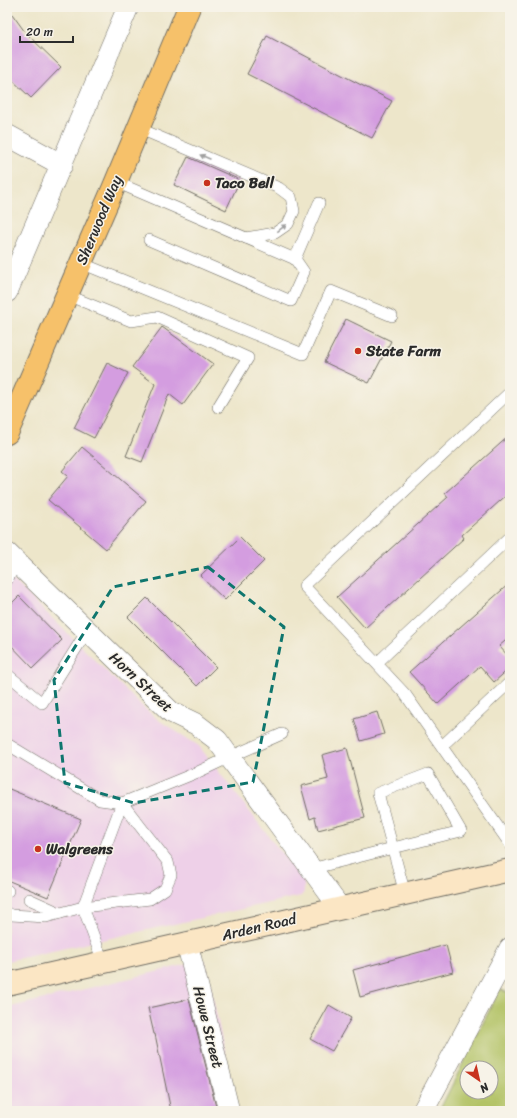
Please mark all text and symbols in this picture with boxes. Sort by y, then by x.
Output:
scale bar [20,18,73,44]
text: 20 m [26,21,53,43]
one-way arrow [200,154,211,160]
place label: Taco Bell [215,170,275,196]
street label: Sherwood Way [68,171,130,269]
marker: Taco Bell [202,178,212,188]
one-way arrow [277,223,288,232]
place label: State Farm [365,338,442,364]
marker: State Farm [353,346,363,356]
street label: Horn Street [103,645,179,719]
place label: Walgreens [46,836,114,862]
marker: Walgreens [33,844,43,854]
street label: Arden Road [218,906,300,948]
street label: Howe Street [185,983,231,1071]
north arrow [459,1060,499,1100]
text: N [476,1077,494,1098]

